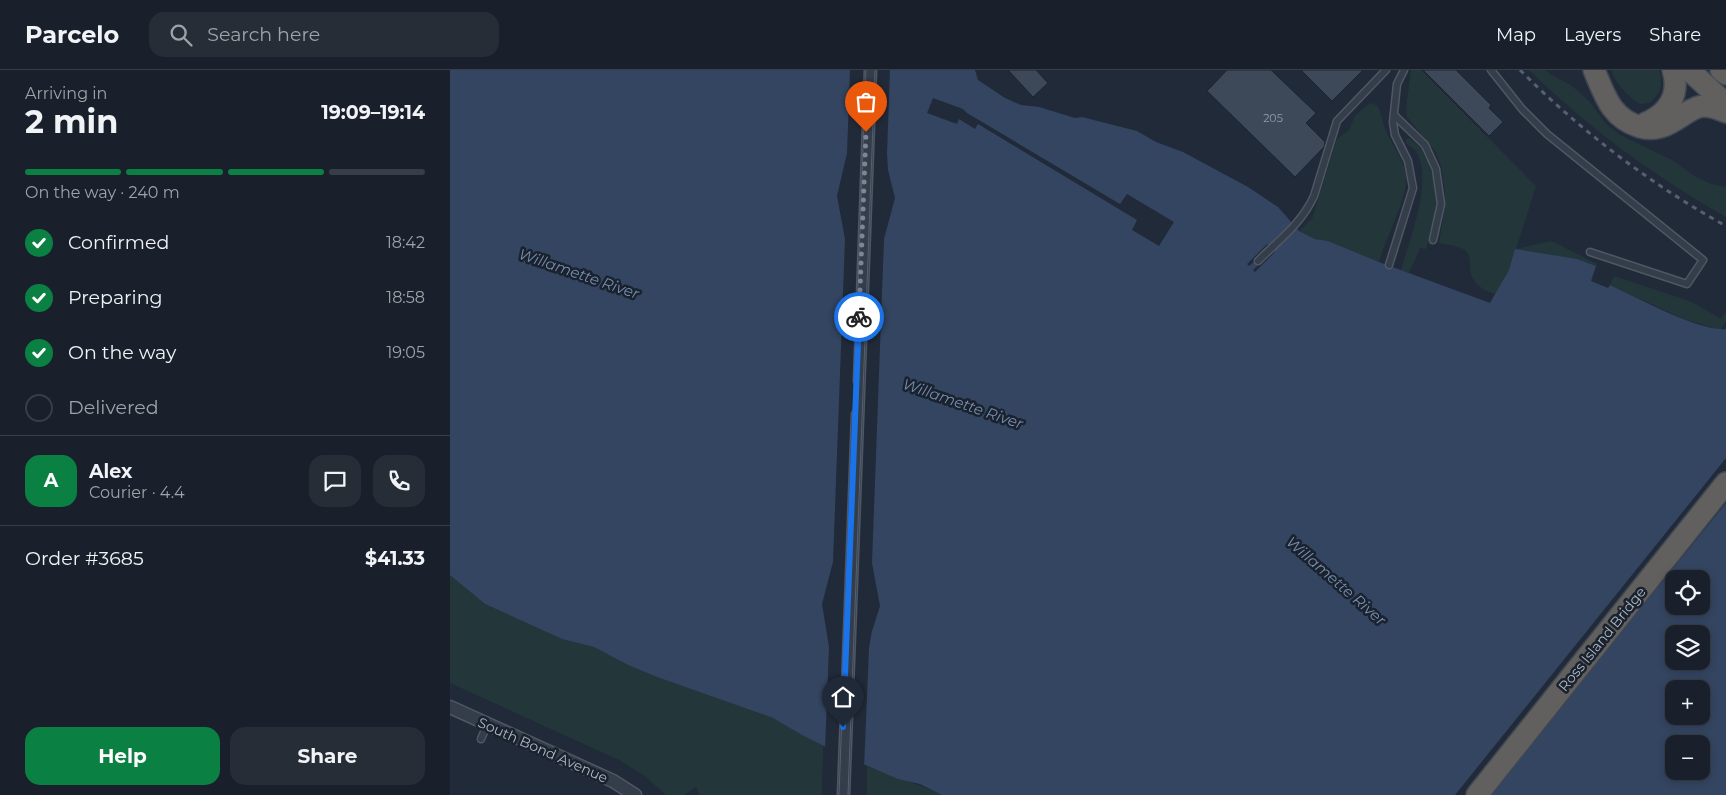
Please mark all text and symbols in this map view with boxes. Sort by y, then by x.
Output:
search box [149,12,499,57]
text: Parcelo [25,20,119,49]
icon: search [167,21,195,49]
text: Search here [207,23,320,46]
text: Map [1496,24,1536,46]
text: Layers [1564,24,1621,46]
text: Share [1649,24,1701,46]
pin [845,81,887,132]
text: Arriving in [25,84,107,103]
icon: bag [852,88,880,116]
text: 19:09–19:14 [321,101,425,124]
text: 2 min [25,102,118,141]
house number: 205 [1263,111,1283,125]
text: On the way · 240 m [25,183,180,202]
icon: check [25,229,53,257]
text: Confirmed [68,231,169,254]
text: 18:42 [386,233,425,252]
water label: Willamette River [517,244,643,303]
icon: check [25,284,53,312]
text: Preparing [68,286,163,309]
text: 18:58 [386,288,425,307]
courier [834,292,884,342]
icon: bike [845,303,873,331]
icon: check [25,339,53,367]
text: On the way [68,341,176,364]
text: 19:05 [386,343,425,362]
water label: Willamette River [901,374,1027,433]
text: Delivered [68,396,159,419]
button: chat [309,455,361,507]
button: phone [373,455,425,507]
text: Alex [89,460,132,483]
text: A [44,469,58,492]
text: Courier · 4.4 [89,483,185,502]
water label: Willamette River [1283,532,1391,630]
text: Order #3685 [25,547,144,570]
text: $41.33 [365,547,425,570]
map controls [1665,570,1710,780]
button: locate [1665,570,1710,615]
street label: Ross Island Bridge [1554,583,1650,695]
button: layers [1665,625,1710,670]
pin [822,676,864,727]
button: + [1665,680,1710,725]
icon: home [829,683,857,711]
street label: South Bond Avenue [475,713,611,787]
button: Help [25,727,220,785]
button: Share [230,727,425,785]
button: − [1665,735,1710,780]

